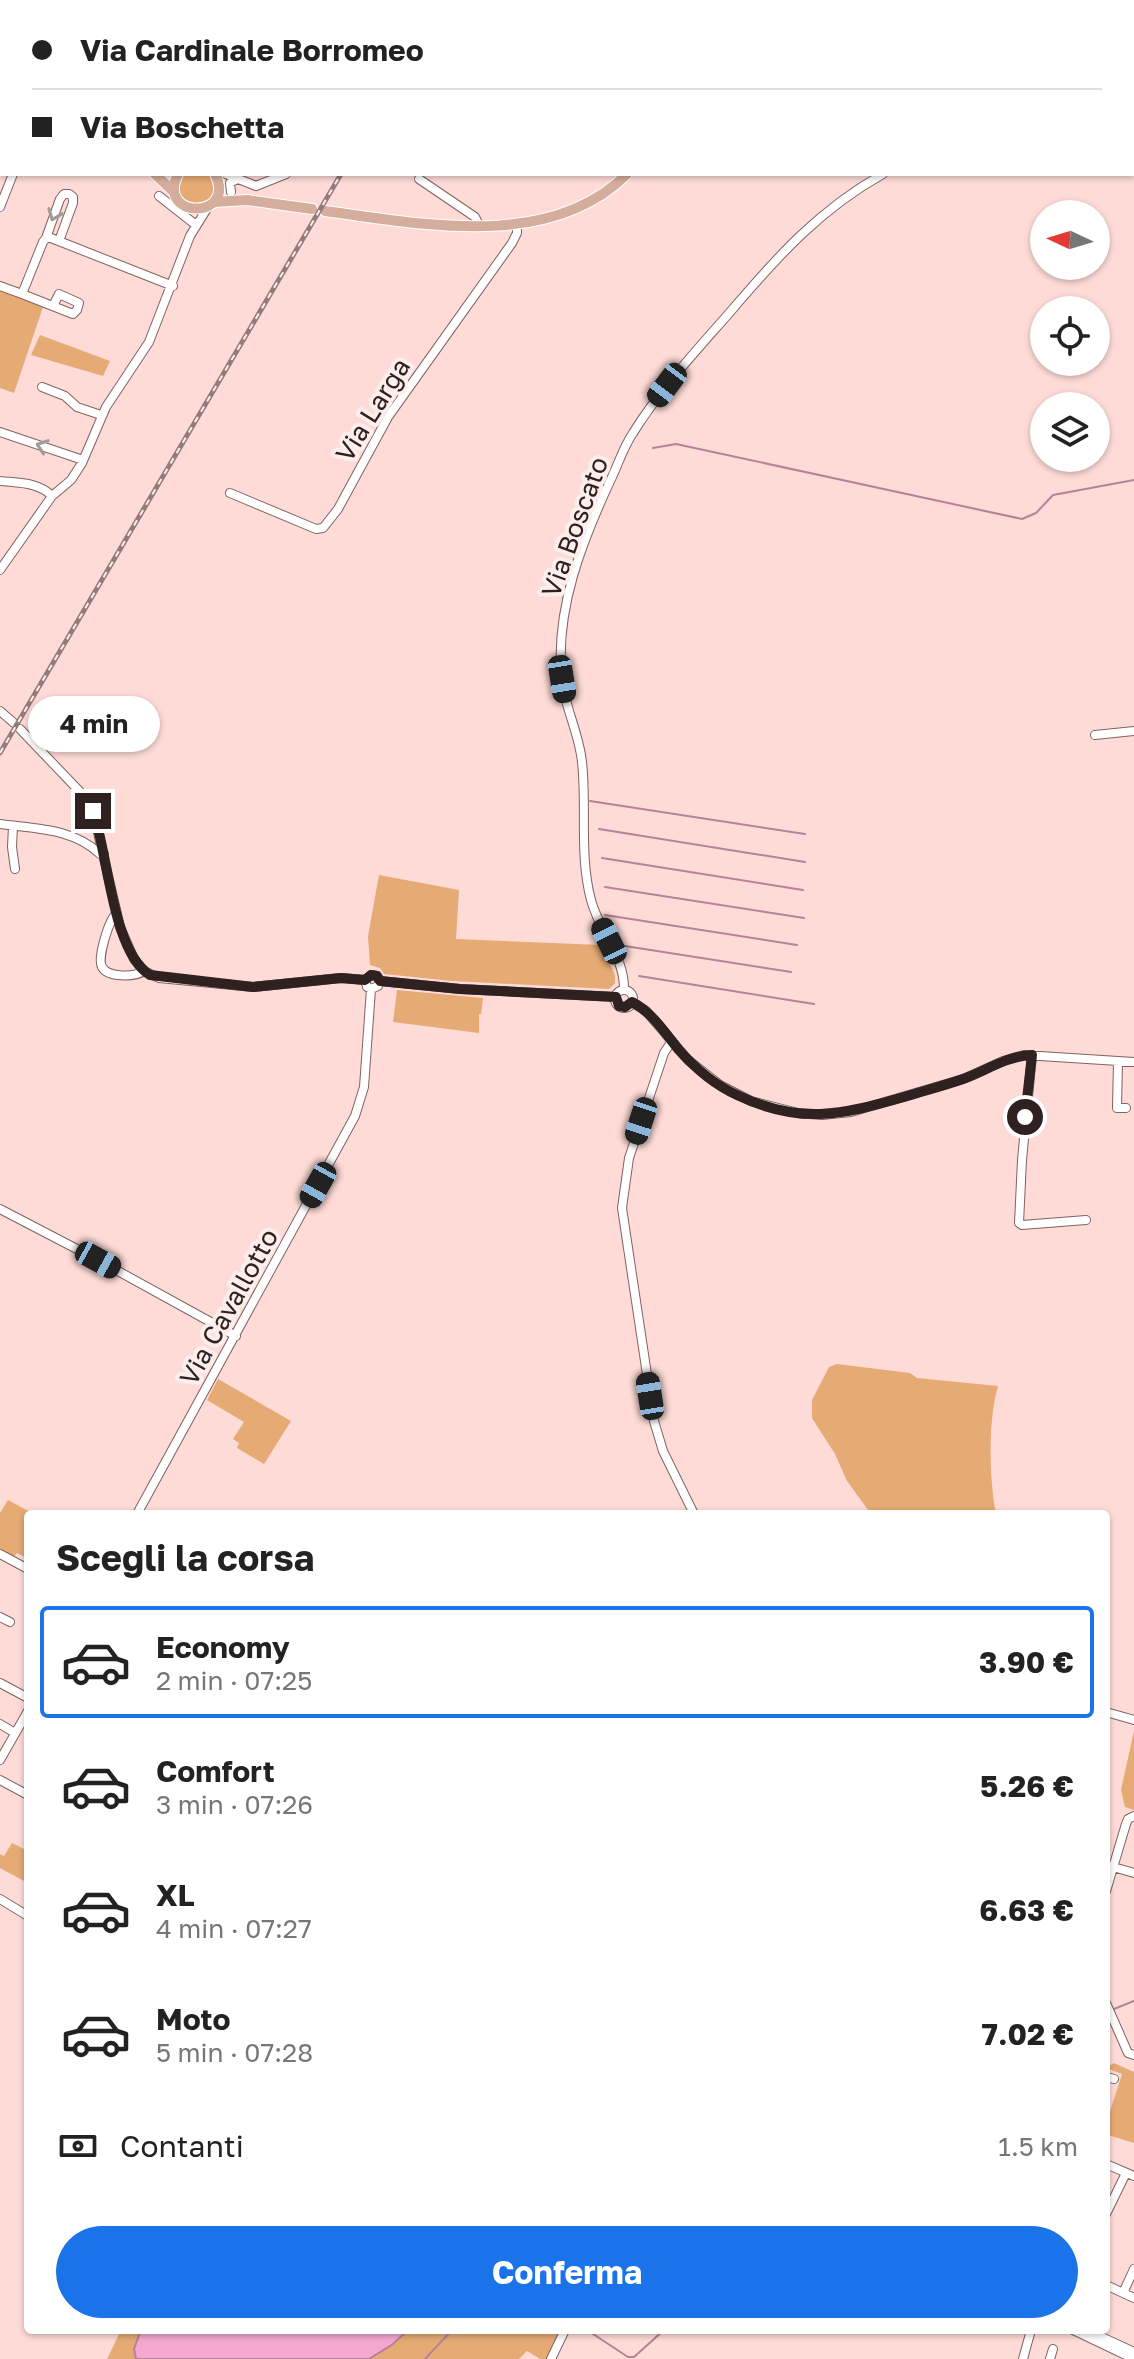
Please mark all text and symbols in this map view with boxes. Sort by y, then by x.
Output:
text: Via Cardinale Borromeo [80,32,424,68]
text: Via Boschetta [80,109,284,145]
north arrow [1030,200,1110,280]
map controls [1030,200,1110,472]
one-way arrow [47,207,64,221]
button: locate [1030,296,1110,376]
street label: Via Larga [329,352,416,467]
car [643,359,691,411]
button: layers [1030,392,1110,472]
one-way arrow [35,439,49,455]
street label: Via Boscato [535,452,614,601]
car [546,653,578,705]
callout: 4 min [27,695,159,751]
text: 4 min [60,708,128,739]
route end [75,793,111,829]
car [588,914,630,968]
car [622,1094,660,1148]
route start [1007,1099,1043,1135]
car [296,1158,340,1212]
street label: Via Cavallotto [173,1223,284,1390]
car [71,1238,125,1282]
car [634,1370,666,1422]
text: Scegli la corsa [56,1536,314,1579]
icon: car [60,1626,132,1698]
text: Economy [156,1629,290,1665]
text: 3.90 € [979,1644,1074,1680]
text: 2 min · 07:25 [156,1665,312,1696]
icon: car [60,1750,132,1822]
text: Comfort [156,1753,275,1789]
text: 5.26 € [980,1768,1074,1804]
text: 3 min · 07:26 [156,1789,313,1820]
icon: car [60,1874,132,1946]
text: XL [156,1877,195,1913]
text: 6.63 € [979,1892,1074,1928]
text: 4 min · 07:27 [156,1913,312,1944]
icon: car [60,1998,132,2070]
text: Moto [156,2001,231,2037]
text: 7.02 € [982,2016,1074,2052]
text: 5 min · 07:28 [156,2037,313,2068]
icon: cash [56,2124,100,2168]
text: Contanti [120,2128,244,2164]
text: 1.5 km [998,2131,1078,2162]
button: Conferma [56,2226,1078,2318]

